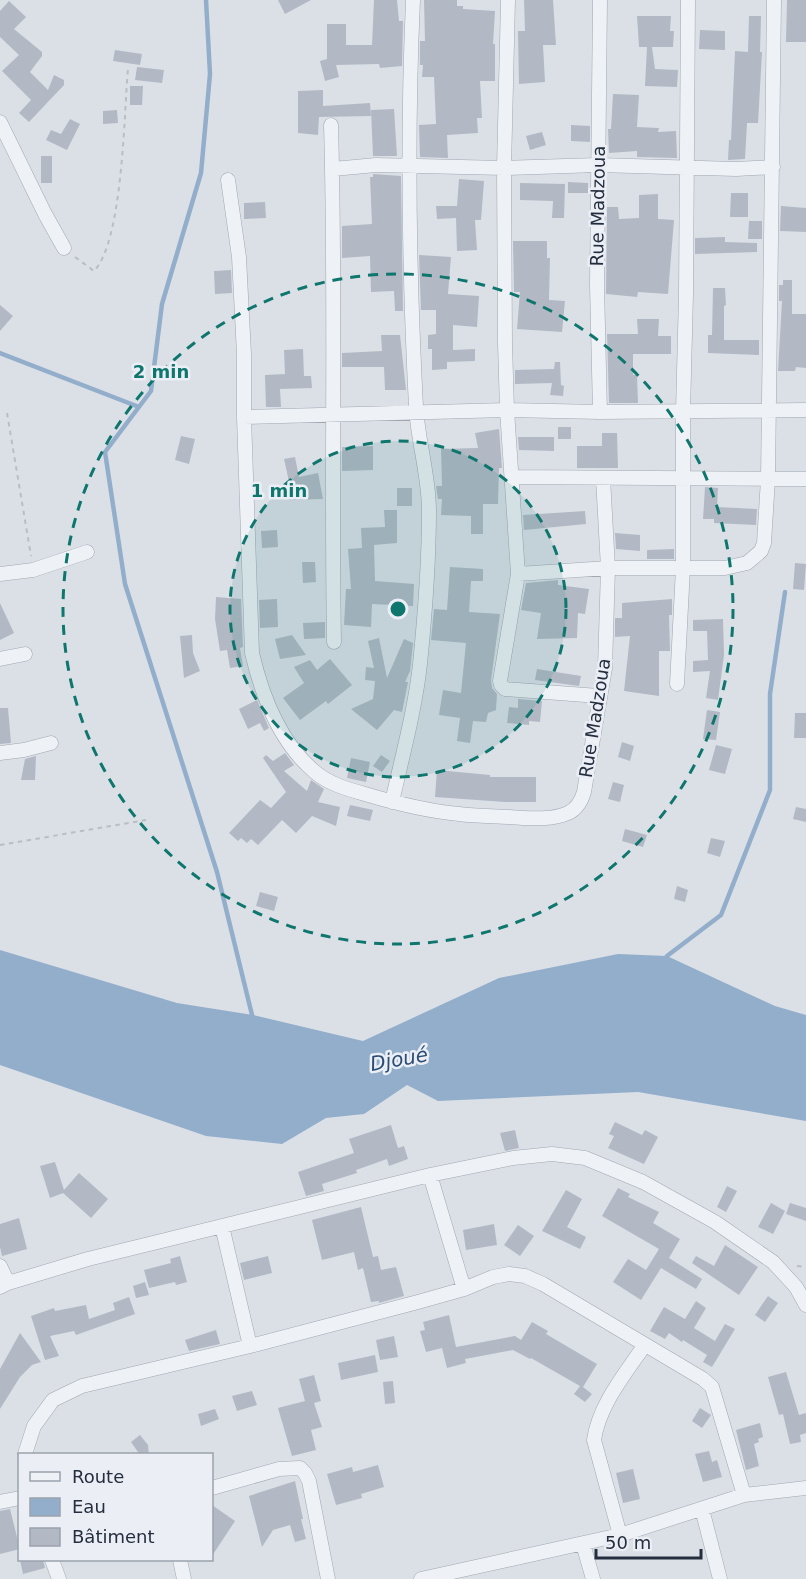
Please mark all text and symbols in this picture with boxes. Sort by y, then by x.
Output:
street label: Rue Madzoua [586,145,609,267]
text: 2 min [133,361,189,382]
text: 1 min [251,480,307,501]
centre of rings [388,599,408,619]
street label: Rue Madzoua [575,657,614,779]
water label: Djoué [368,1042,430,1076]
legend [18,1453,213,1561]
text: Route [72,1466,124,1487]
text: Eau [72,1496,106,1517]
scale bar [596,1522,701,1560]
text: Bâtiment [72,1526,155,1547]
text: 50 m [605,1532,651,1553]

